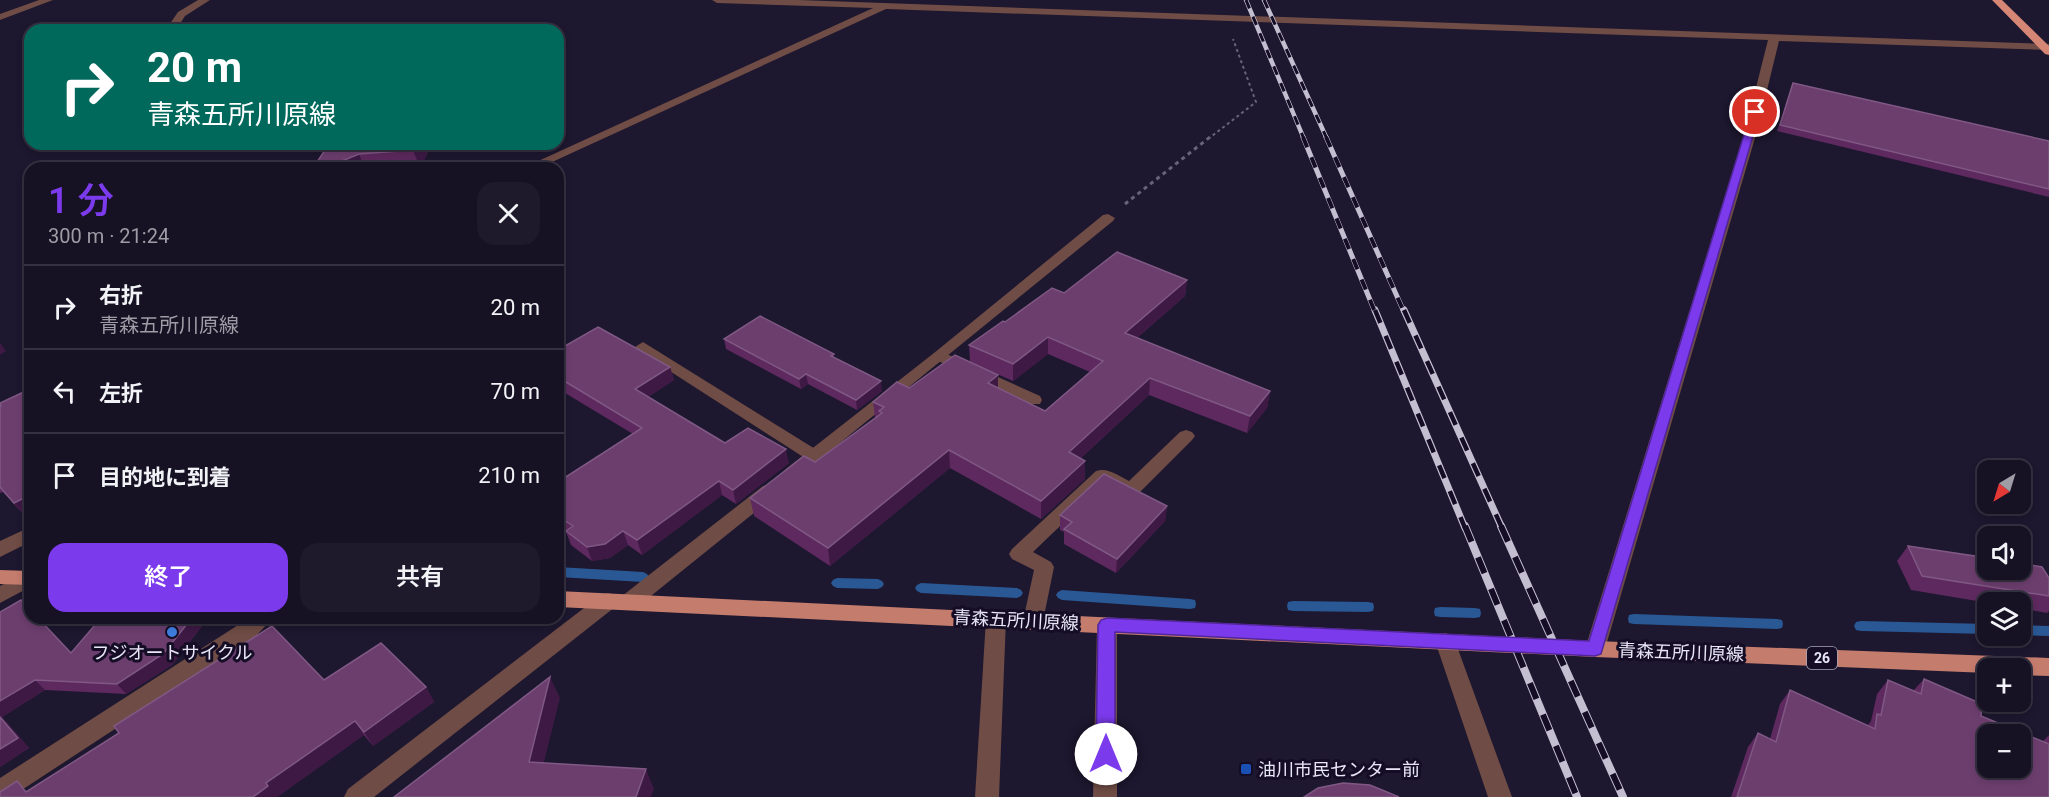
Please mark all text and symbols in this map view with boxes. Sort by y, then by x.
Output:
text: 20 m [147,43,242,92]
icon: right [48,48,126,126]
pin [1729,86,1780,137]
icon: arrive [1738,95,1771,128]
text: 青森五所川原線 [147,99,336,131]
text: 1 分 [48,180,114,222]
button: close [477,182,540,245]
text: 300 m · 21:24 [48,224,169,248]
text: 右折 [99,283,143,308]
icon: right [48,291,81,324]
text: 20 m [491,295,540,320]
text: 青森五所川原線 [99,313,239,337]
icon: left [48,375,81,408]
text: 70 m [491,379,540,404]
text: 左折 [99,381,143,406]
icon: arrive [48,459,81,492]
north arrow [1977,460,2031,514]
map controls [1977,460,2031,778]
text: 210 m [478,463,540,488]
text: 目的地に到着 [99,465,231,490]
button: sound [1977,526,2031,580]
button: 終了 [48,543,288,612]
button: 共有 [300,543,540,612]
button: layers [1977,592,2031,646]
street label: 青森五所川原線 [953,606,1079,634]
marker: フジオートサイクル [165,625,179,639]
street label: 青森五所川原線 [1618,639,1744,665]
place label: フジオートサイクル [91,642,253,663]
road number: 26 [1807,647,1837,669]
button: + [1977,658,2031,712]
position arrow [1074,722,1138,786]
button: − [1977,724,2031,778]
place label: 油川市民センター前 [1258,759,1420,780]
marker: 油川市民センター前 [1239,762,1253,776]

